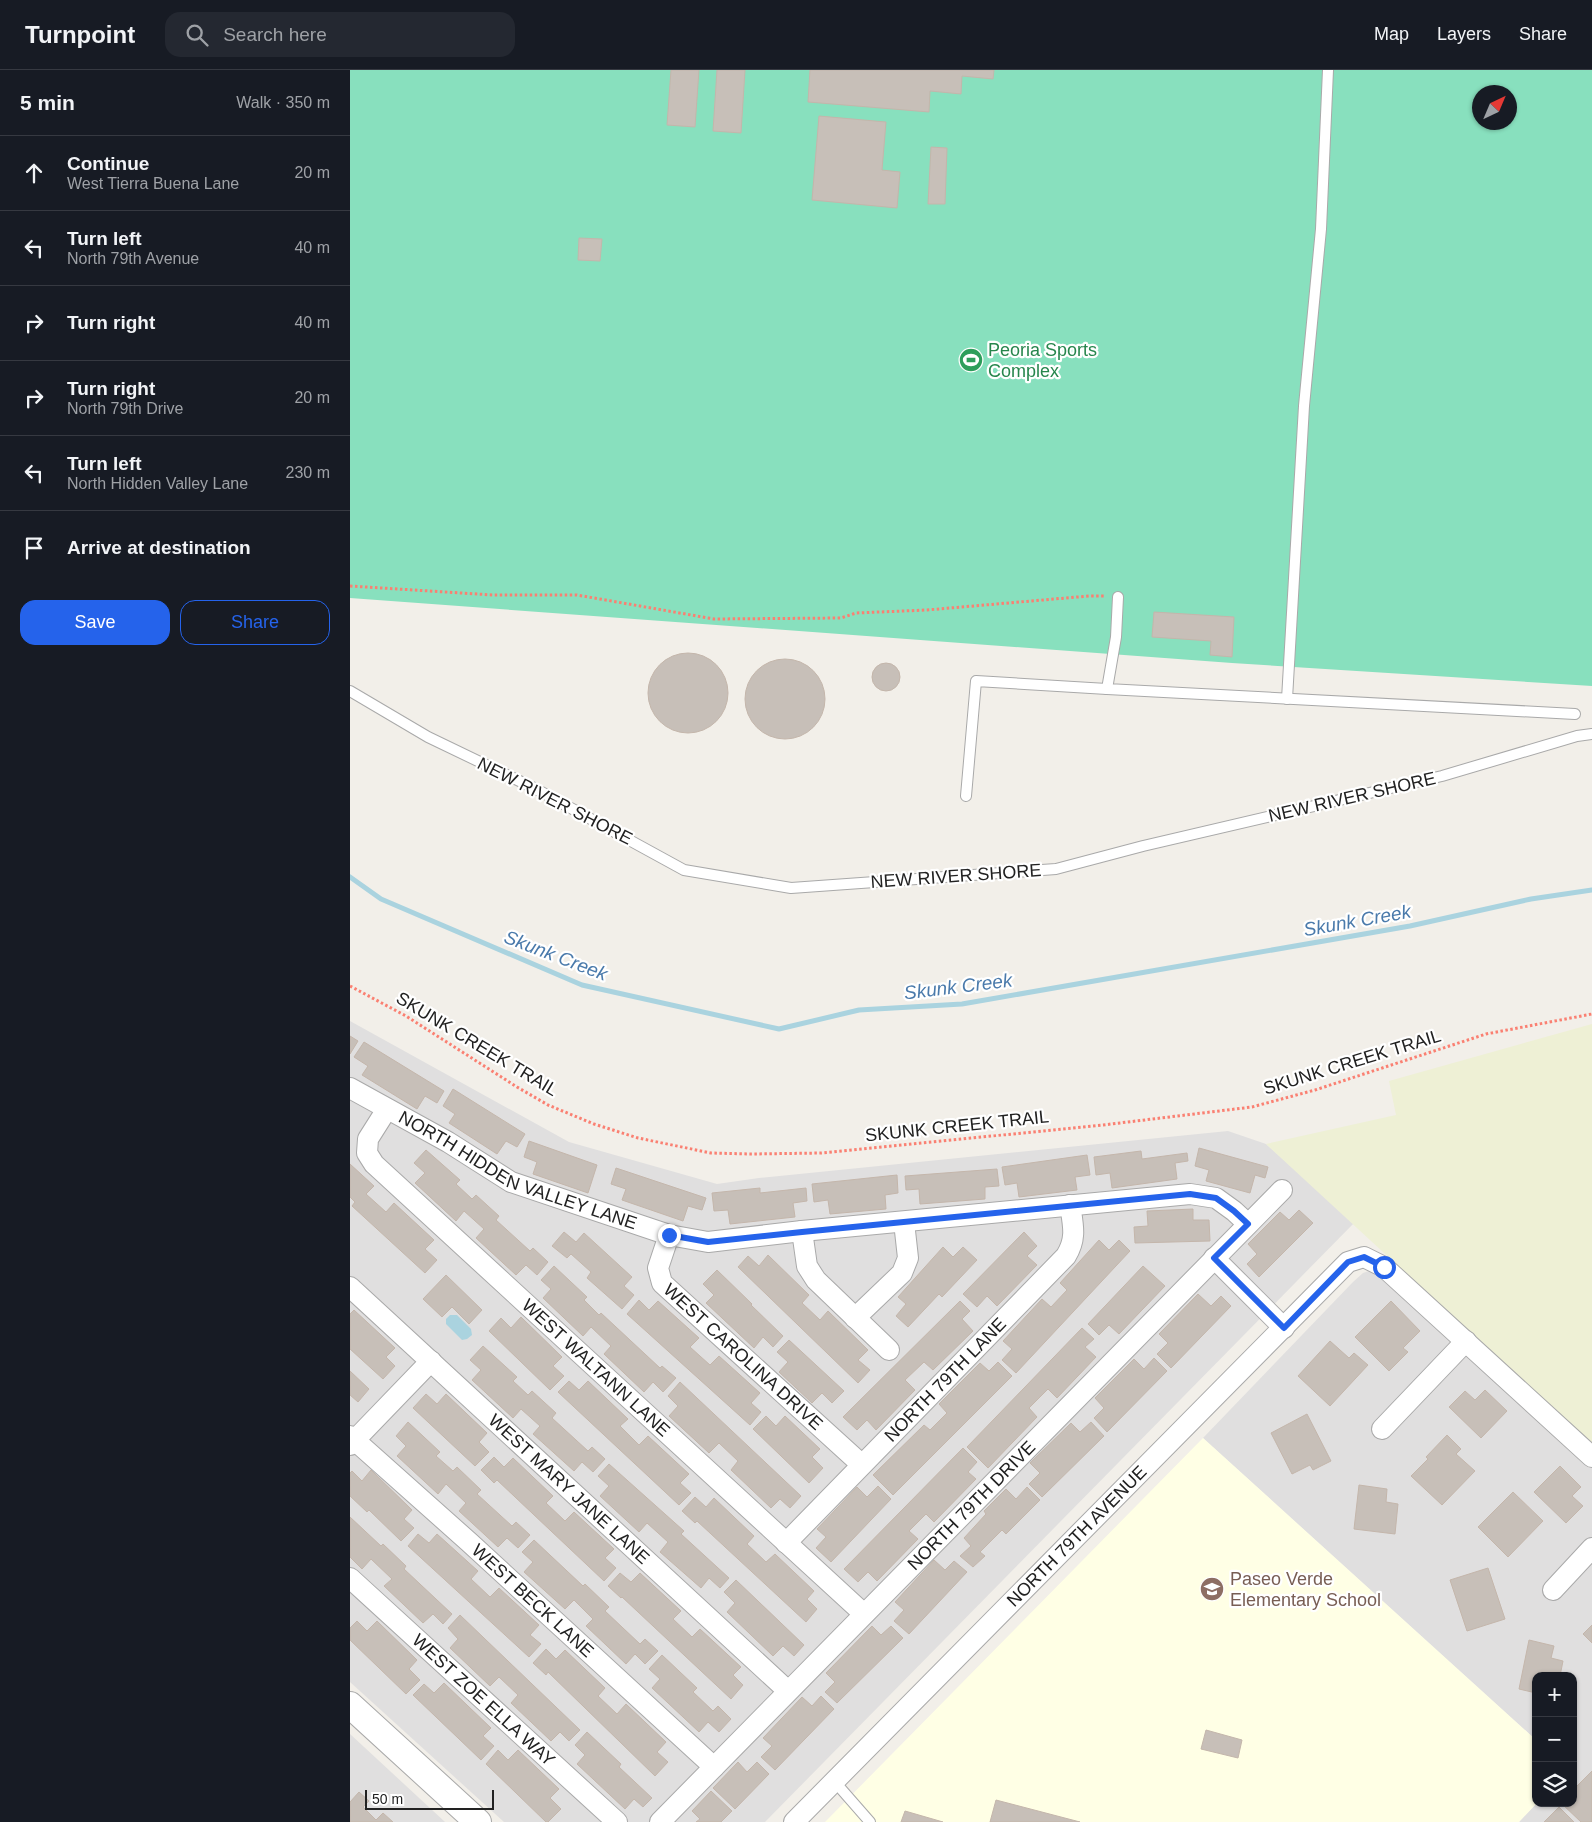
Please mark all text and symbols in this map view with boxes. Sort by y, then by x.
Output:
search box [165,12,515,57]
text: Turnpoint [25,21,135,48]
icon: search [183,21,211,49]
text: Search here [223,24,327,45]
text: Map [1374,24,1409,44]
text: Layers [1437,24,1491,44]
text: Share [1519,24,1567,44]
north arrow [1472,85,1517,130]
text: 5 min [20,91,75,114]
text: Walk · 350 m [236,94,330,111]
text: Continue [67,153,149,174]
icon: ahead [20,159,48,187]
text: 20 m [294,164,330,181]
text: West Tierra Buena Lane [67,175,239,192]
text: Turn left [67,228,142,249]
icon: left [20,234,48,262]
text: 40 m [294,239,330,256]
text: North 79th Avenue [67,250,199,267]
icon: right [20,309,48,337]
text: Turn right [67,312,155,333]
text: 40 m [294,314,330,331]
place label: Peoria Sports Complex [988,340,1097,381]
sports icon: Peoria Sports Complex [958,347,984,373]
text: Turn right [67,378,155,399]
icon: right [20,384,48,412]
text: 20 m [294,389,330,406]
text: North 79th Drive [67,400,184,417]
text: Turn left [67,453,142,474]
icon: left [20,459,48,487]
text: 230 m [286,464,330,481]
text: North Hidden Valley Lane [67,475,248,492]
icon: arrive [20,534,48,562]
text: Arrive at destination [67,537,251,558]
button: Save [20,600,170,645]
button: Share [180,600,330,645]
street label: NEW RIVER SHORE [474,753,636,849]
street label: NEW RIVER SHORE [1266,768,1438,826]
street label: NEW RIVER SHORE [870,860,1042,892]
water label: Skunk Creek [1302,900,1414,940]
water label: Skunk Creek [501,926,612,985]
water label: Skunk Creek [903,969,1015,1004]
street label: SKUNK CREEK TRAIL [393,988,561,1100]
street label: SKUNK CREEK TRAIL [1261,1025,1443,1099]
street label: SKUNK CREEK TRAIL [864,1106,1050,1146]
street label: NORTH HIDDEN VALLEY LANE [395,1107,639,1233]
route end [658,1224,681,1247]
route start [1373,1256,1396,1279]
street label: WEST CAROLINA DRIVE [660,1279,827,1434]
street label: WEST WALTANN LANE [518,1295,674,1441]
street label: NORTH 79TH LANE [881,1314,1010,1446]
street label: WEST MARY JANE LANE [485,1410,653,1568]
street label: NORTH 79TH DRIVE [904,1437,1039,1574]
street label: NORTH 79TH AVENUE [1003,1462,1150,1611]
street label: WEST BECK LANE [468,1540,598,1661]
place label: Paseo Verde Elementary School [1230,1569,1381,1610]
school or university icon: Paseo Verde Elementary School [1199,1576,1225,1602]
street label: WEST ZOE ELLA WAY [408,1630,559,1770]
map controls [1532,1672,1577,1807]
button: + [1532,1672,1577,1717]
button: − [1532,1717,1577,1762]
button: layers [1532,1762,1577,1807]
scale bar [365,1787,494,1810]
text: 50 m [372,1791,403,1807]

